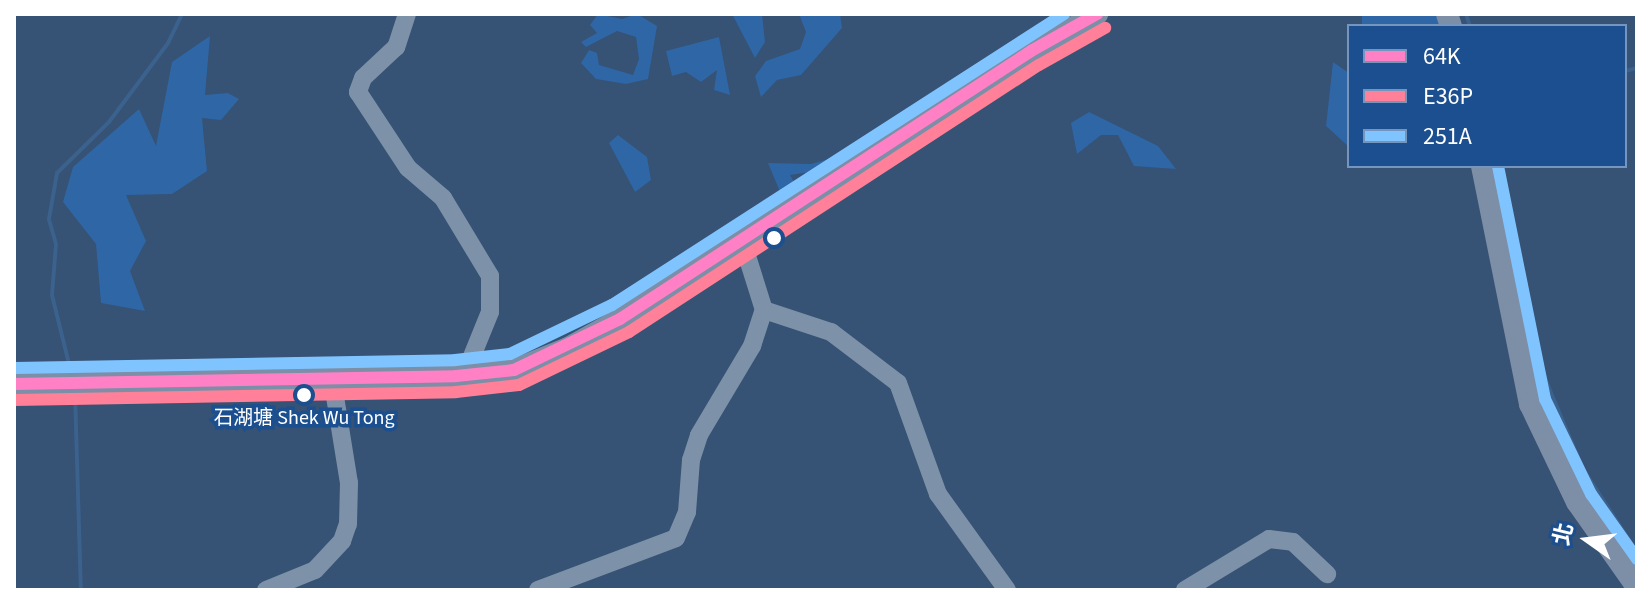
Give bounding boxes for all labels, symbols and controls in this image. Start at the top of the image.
legend [1347,24,1627,168]
text: 64K [1423,39,1461,74]
text: E36P [1423,79,1473,114]
text: 251A [1423,119,1472,154]
unlabelled marker [766,230,782,246]
marker: 石湖塘 Shek Wu Tong [296,387,312,403]
place label: 石湖塘 Shek Wu Tong [213,406,395,430]
north arrow [1547,500,1627,580]
text: 北 [1546,520,1582,549]

